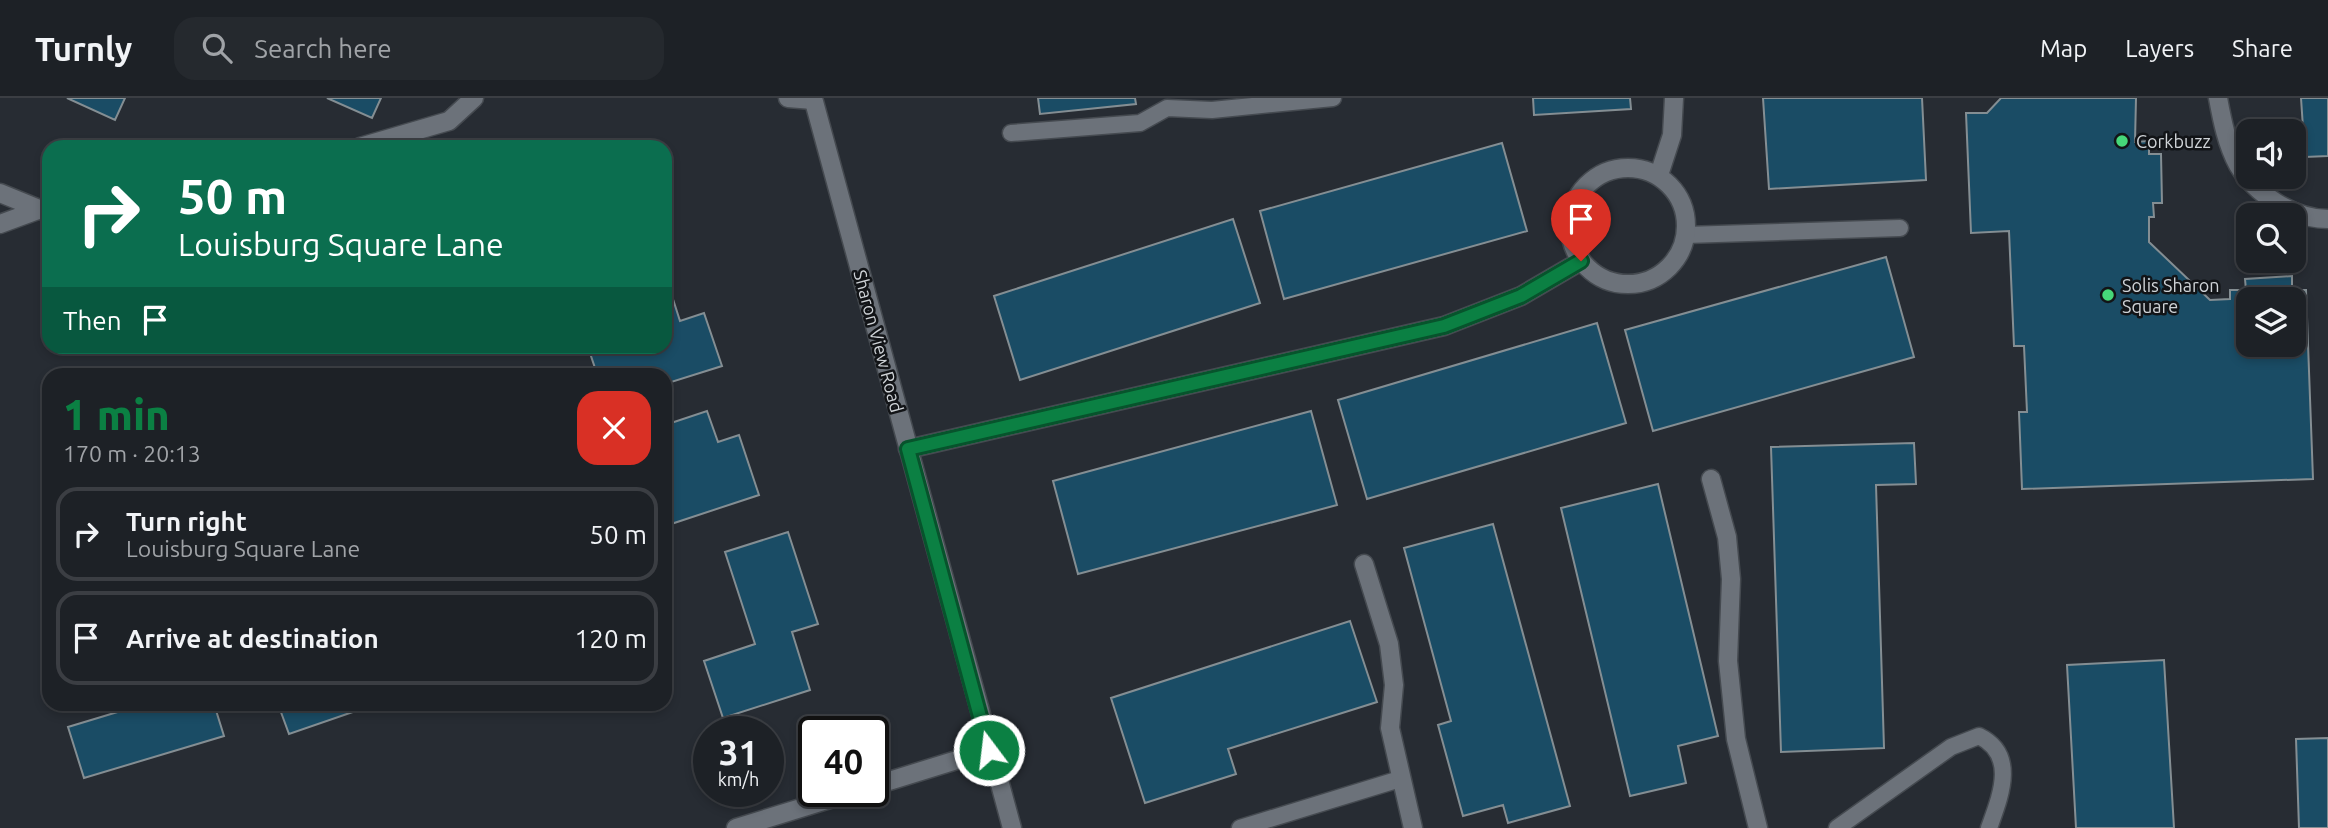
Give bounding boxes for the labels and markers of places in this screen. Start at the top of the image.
place label: Corkbuzz [2136,131,2211,151]
marker: Corkbuzz [2114,133,2130,149]
pin [1551,189,1611,261]
place label: Solis Sharon Square [2122,275,2220,316]
marker: Solis Sharon Square [2100,287,2116,303]

